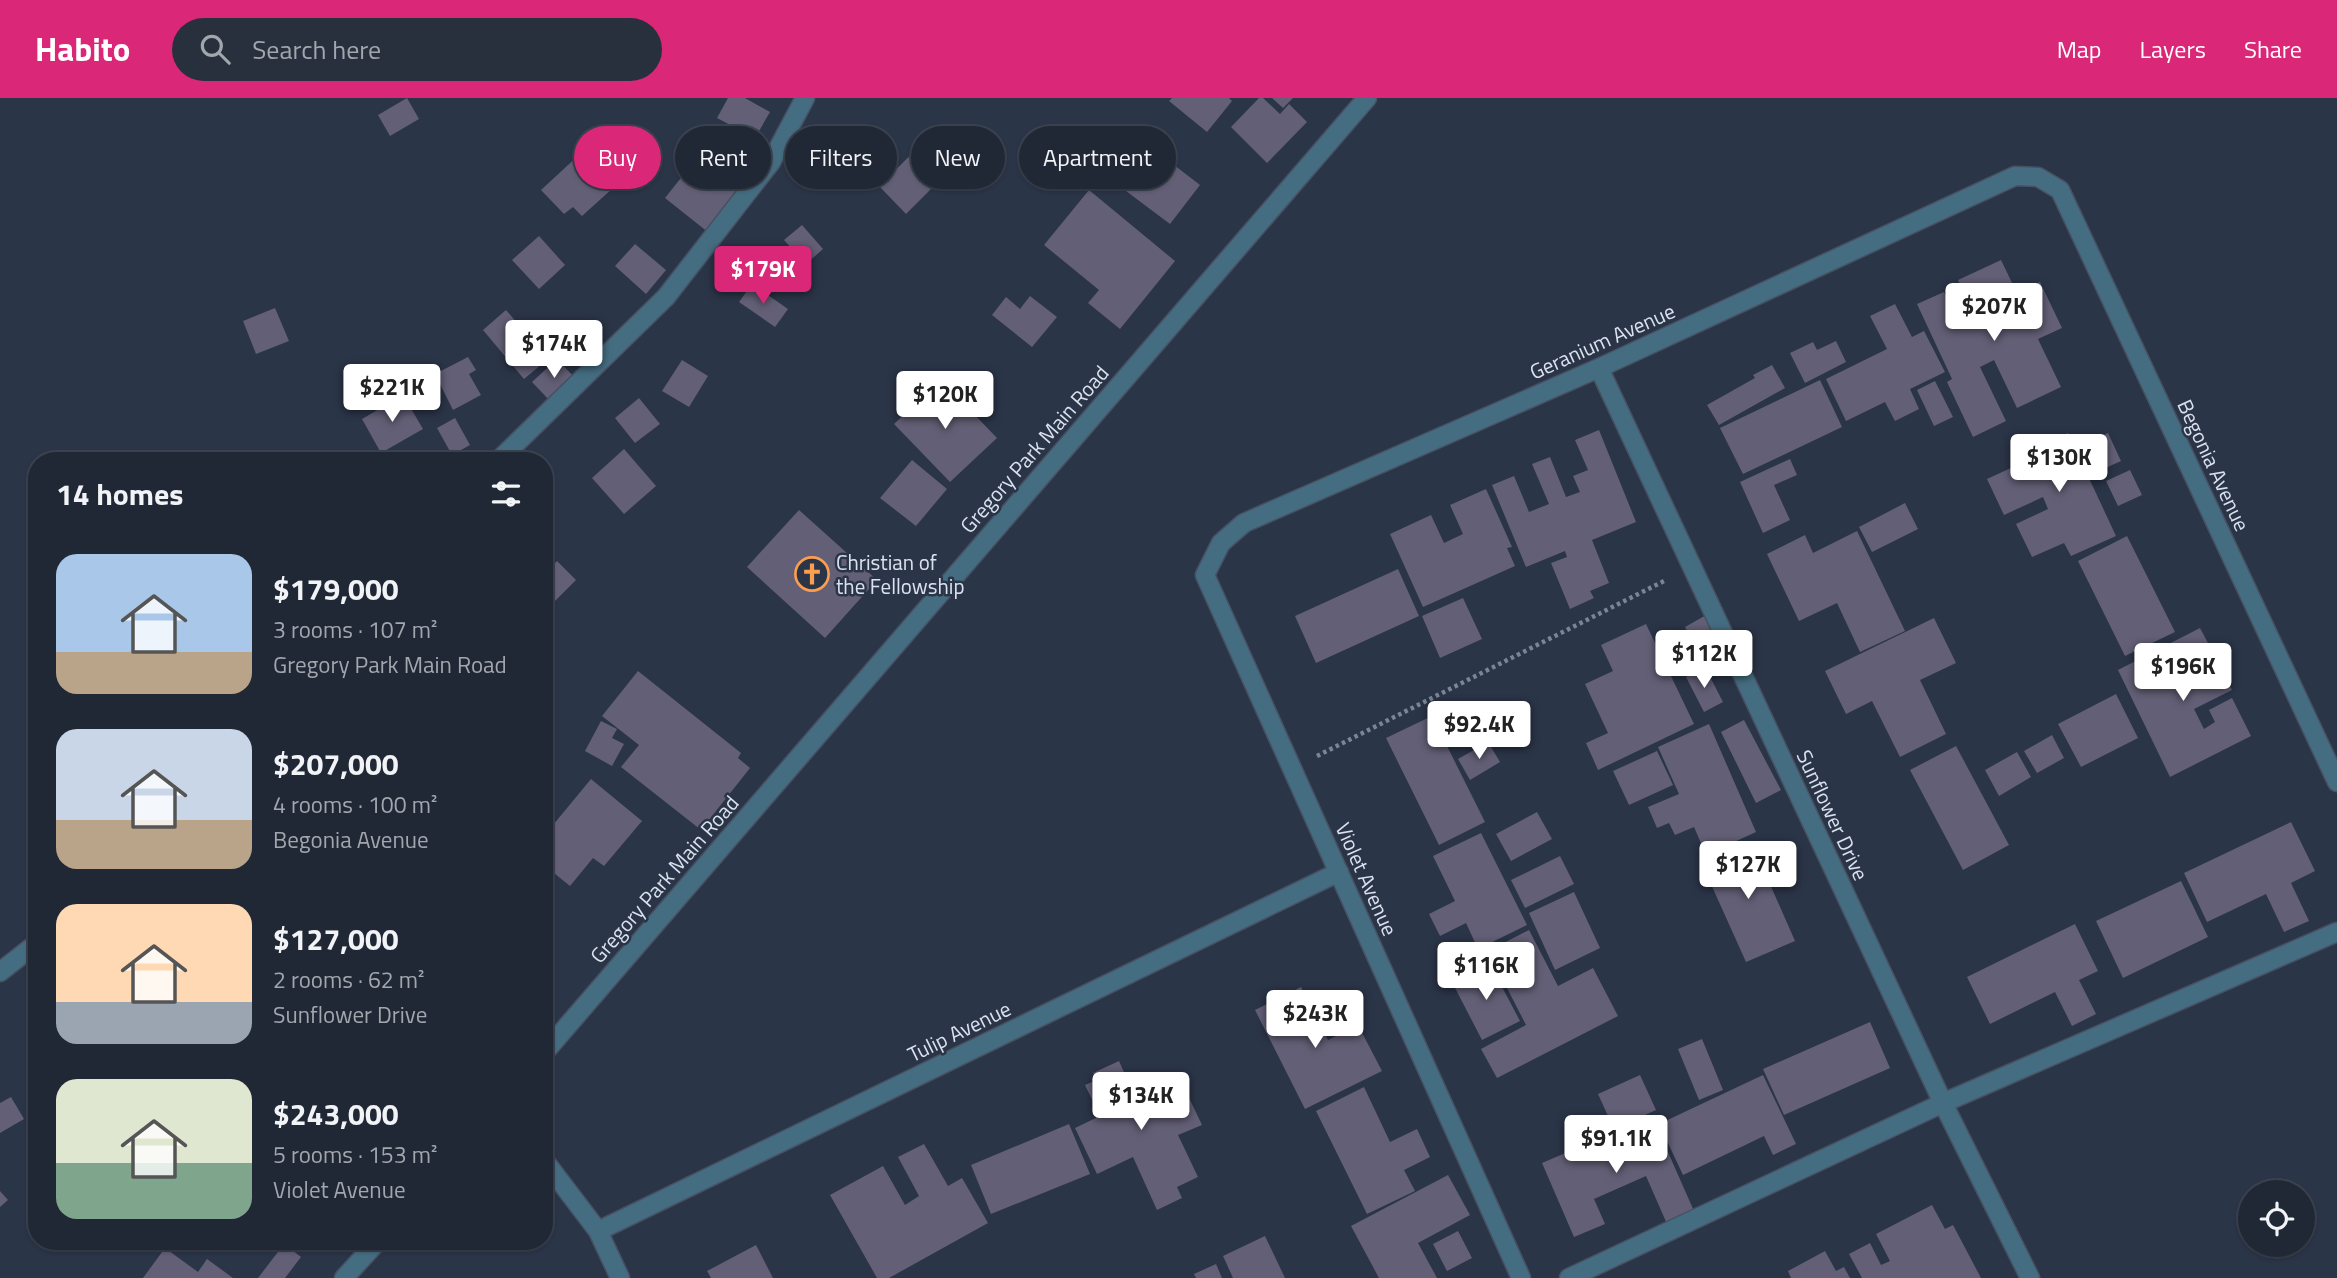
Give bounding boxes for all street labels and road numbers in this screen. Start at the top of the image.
street label: Geranium Avenue [1524,295,1680,387]
street label: Gregory Park Main Road [952,358,1116,540]
street label: Begonia Avenue [2169,394,2259,536]
street label: Sunflower Drive [1789,744,1877,886]
street label: Gregory Park Main Road [582,788,746,970]
street label: Violet Avenue [1328,817,1406,941]
street label: Tulip Avenue [902,992,1016,1070]

